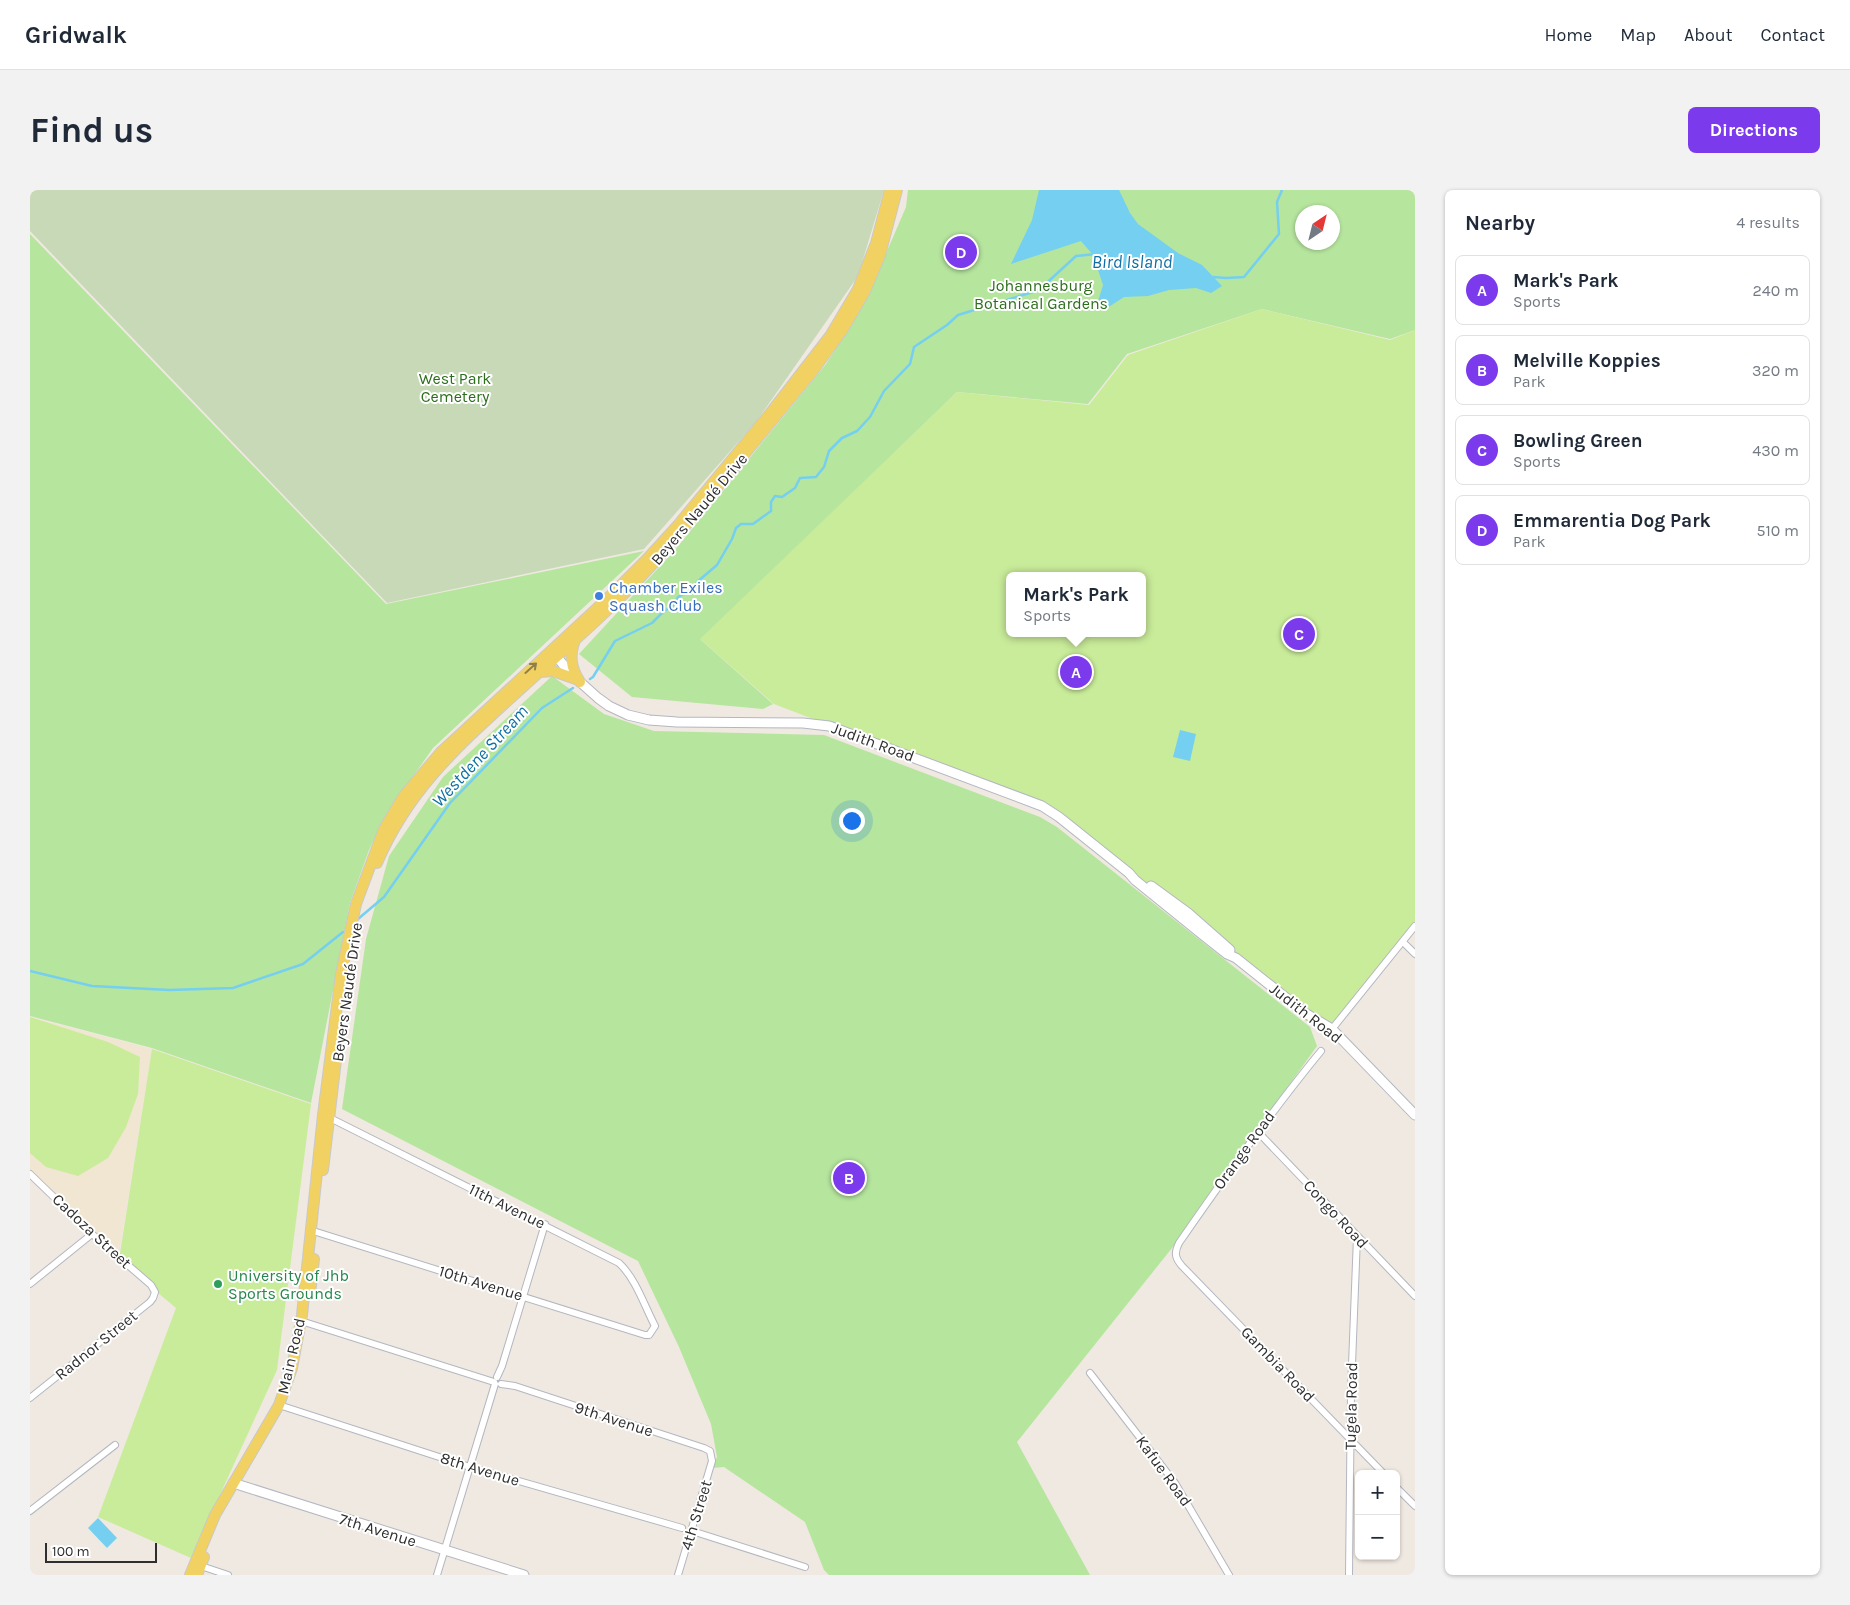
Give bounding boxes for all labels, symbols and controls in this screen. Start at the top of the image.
text: Gridwalk [25,21,127,49]
text: Home [1544,24,1592,46]
text: Map [1620,24,1656,46]
text: About [1684,24,1733,46]
text: Contact [1761,24,1825,46]
button: Directions [1688,107,1820,153]
text: Find us [30,110,153,151]
north arrow [1295,205,1340,250]
text: Nearby [1465,211,1535,235]
text: 4 results [1736,213,1800,232]
pin: D [945,233,977,271]
water label: Bird Island [1092,251,1173,273]
text: Mark's Park [1513,270,1619,292]
park label: Johannesburg Botanical Gardens [974,276,1108,313]
text: A [1477,281,1487,300]
text: 240 m [1753,281,1799,300]
text: Sports [1513,292,1561,311]
text: Melville Koppies [1513,350,1661,372]
text: B [1477,361,1487,380]
text: 320 m [1752,361,1799,380]
park label: West Park Cemetery [419,369,491,406]
text: Park [1513,372,1545,391]
text: Bowling Green [1513,430,1643,452]
text: C [1477,441,1487,460]
text: 430 m [1752,441,1799,460]
street label: Beyers Naudé Drive [647,449,751,569]
text: Sports [1513,452,1561,471]
text: Emmarentia Dog Park [1513,510,1711,532]
text: D [1477,521,1487,540]
text: 510 m [1756,521,1799,540]
text: Park [1513,532,1545,551]
popup [1006,572,1146,637]
place label: Chamber Exiles Squash Club [609,578,723,615]
text: Mark's Park [1023,584,1129,606]
marker: Chamber Exiles Squash Club [593,590,605,602]
text: Sports [1023,606,1071,625]
pin: C [1283,615,1315,653]
pin: A [1060,653,1092,691]
one-way arrow [524,662,537,674]
water label: Westdene Stream [427,700,533,812]
street label: Judith Road [829,718,917,766]
your location [839,808,865,834]
street label: Beyers Naudé Drive [328,921,366,1063]
street label: Judith Road [1266,979,1346,1047]
street label: Orange Road [1209,1107,1279,1193]
pin: B [833,1159,865,1197]
street label: Congo Road [1300,1176,1372,1252]
street label: 11th Avenue [466,1179,548,1233]
street label: Cadoza Street [49,1190,135,1272]
street label: 10th Avenue [437,1261,525,1305]
place label: University of Jhb Sports Grounds [228,1266,349,1303]
marker: University of Jhb Sports Grounds [212,1278,224,1290]
street label: Radnor Street [51,1306,141,1384]
street label: Main Road [273,1316,309,1396]
street label: Gambia Road [1237,1322,1319,1406]
street label: Tugela Road [1341,1362,1361,1450]
street label: 9th Avenue [572,1397,656,1441]
street label: Kafue Road [1132,1432,1196,1510]
street label: 8th Avenue [438,1448,522,1490]
map controls [1355,1470,1400,1560]
button: + [1355,1470,1400,1515]
street label: 4th Street [676,1478,716,1552]
street label: 7th Avenue [337,1509,419,1551]
button: − [1355,1515,1400,1560]
scale bar [45,1540,158,1563]
text: 100 m [52,1543,90,1560]

